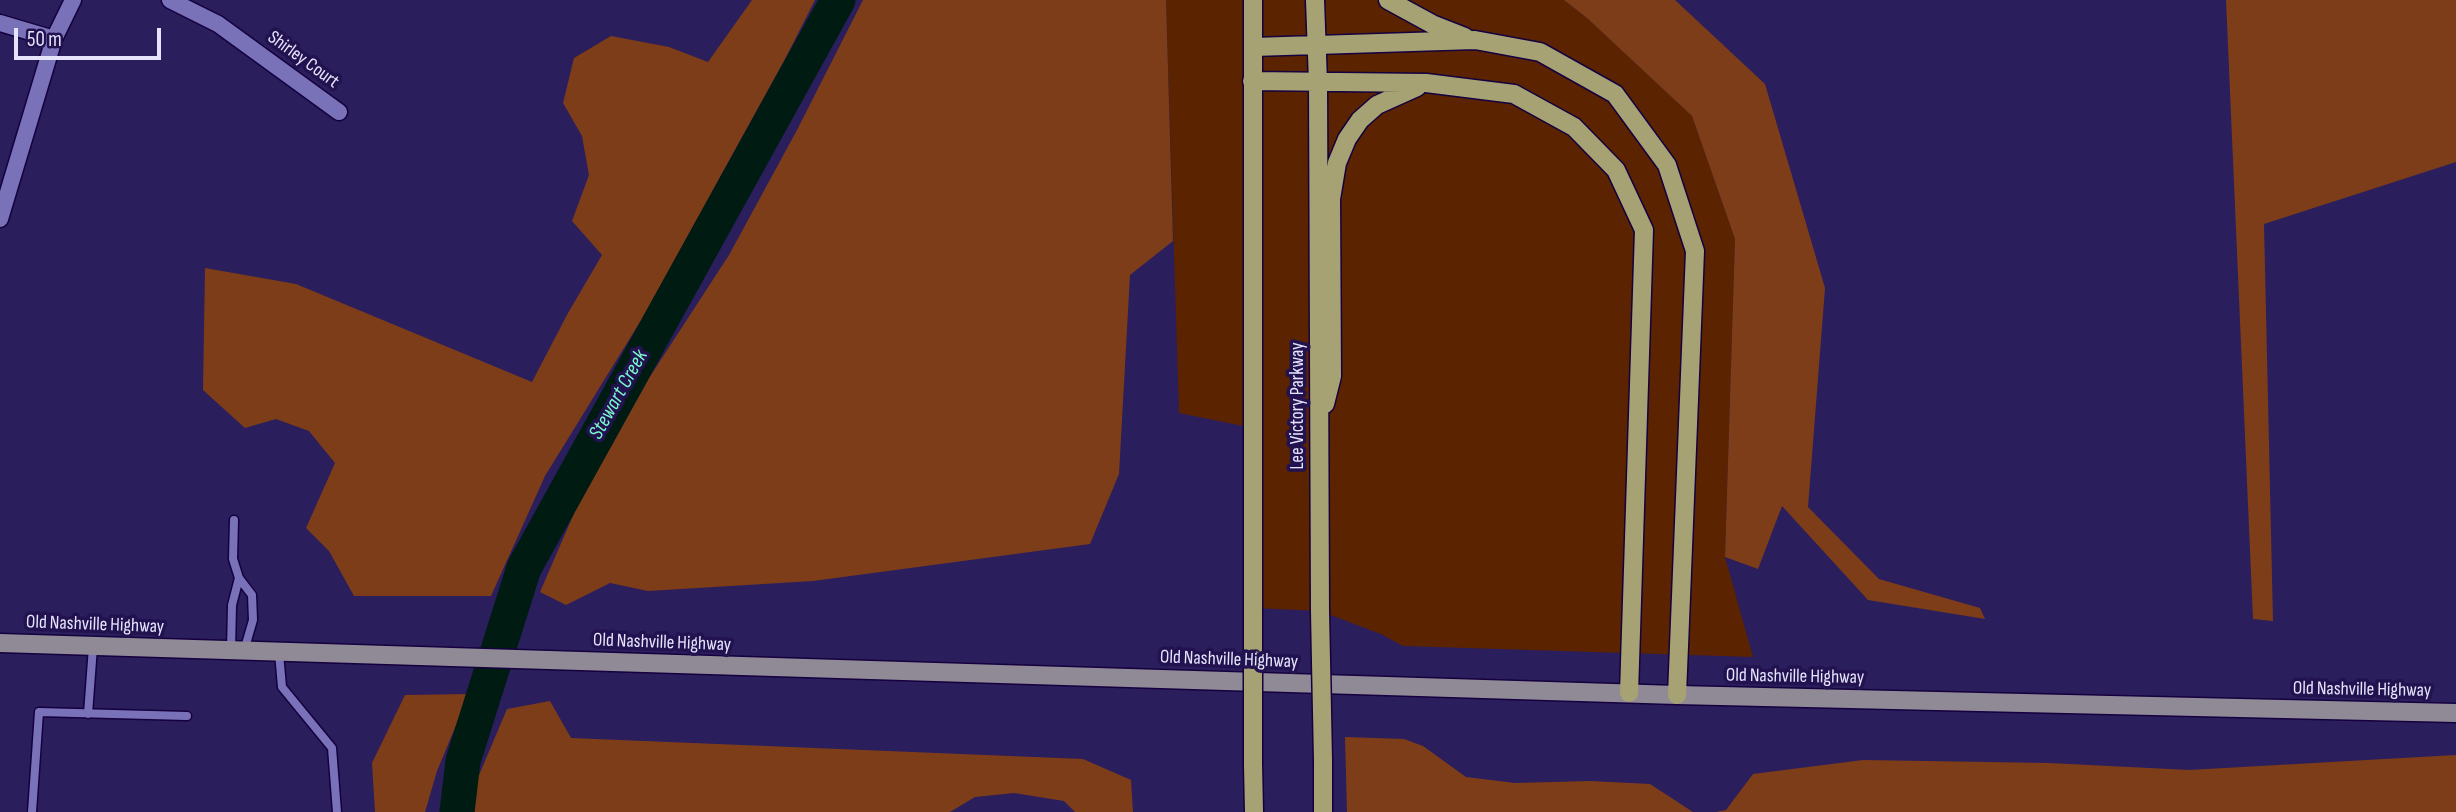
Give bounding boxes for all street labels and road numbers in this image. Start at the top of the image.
street label: Shirley Court [263,26,343,94]
street label: Lee Victory Parkway [1287,343,1309,469]
street label: Old Nashville Highway [26,611,164,639]
street label: Old Nashville Highway [593,629,731,657]
street label: Old Nashville Highway [1160,646,1298,674]
street label: Old Nashville Highway [1726,664,1864,690]
street label: Old Nashville Highway [2293,677,2431,703]

